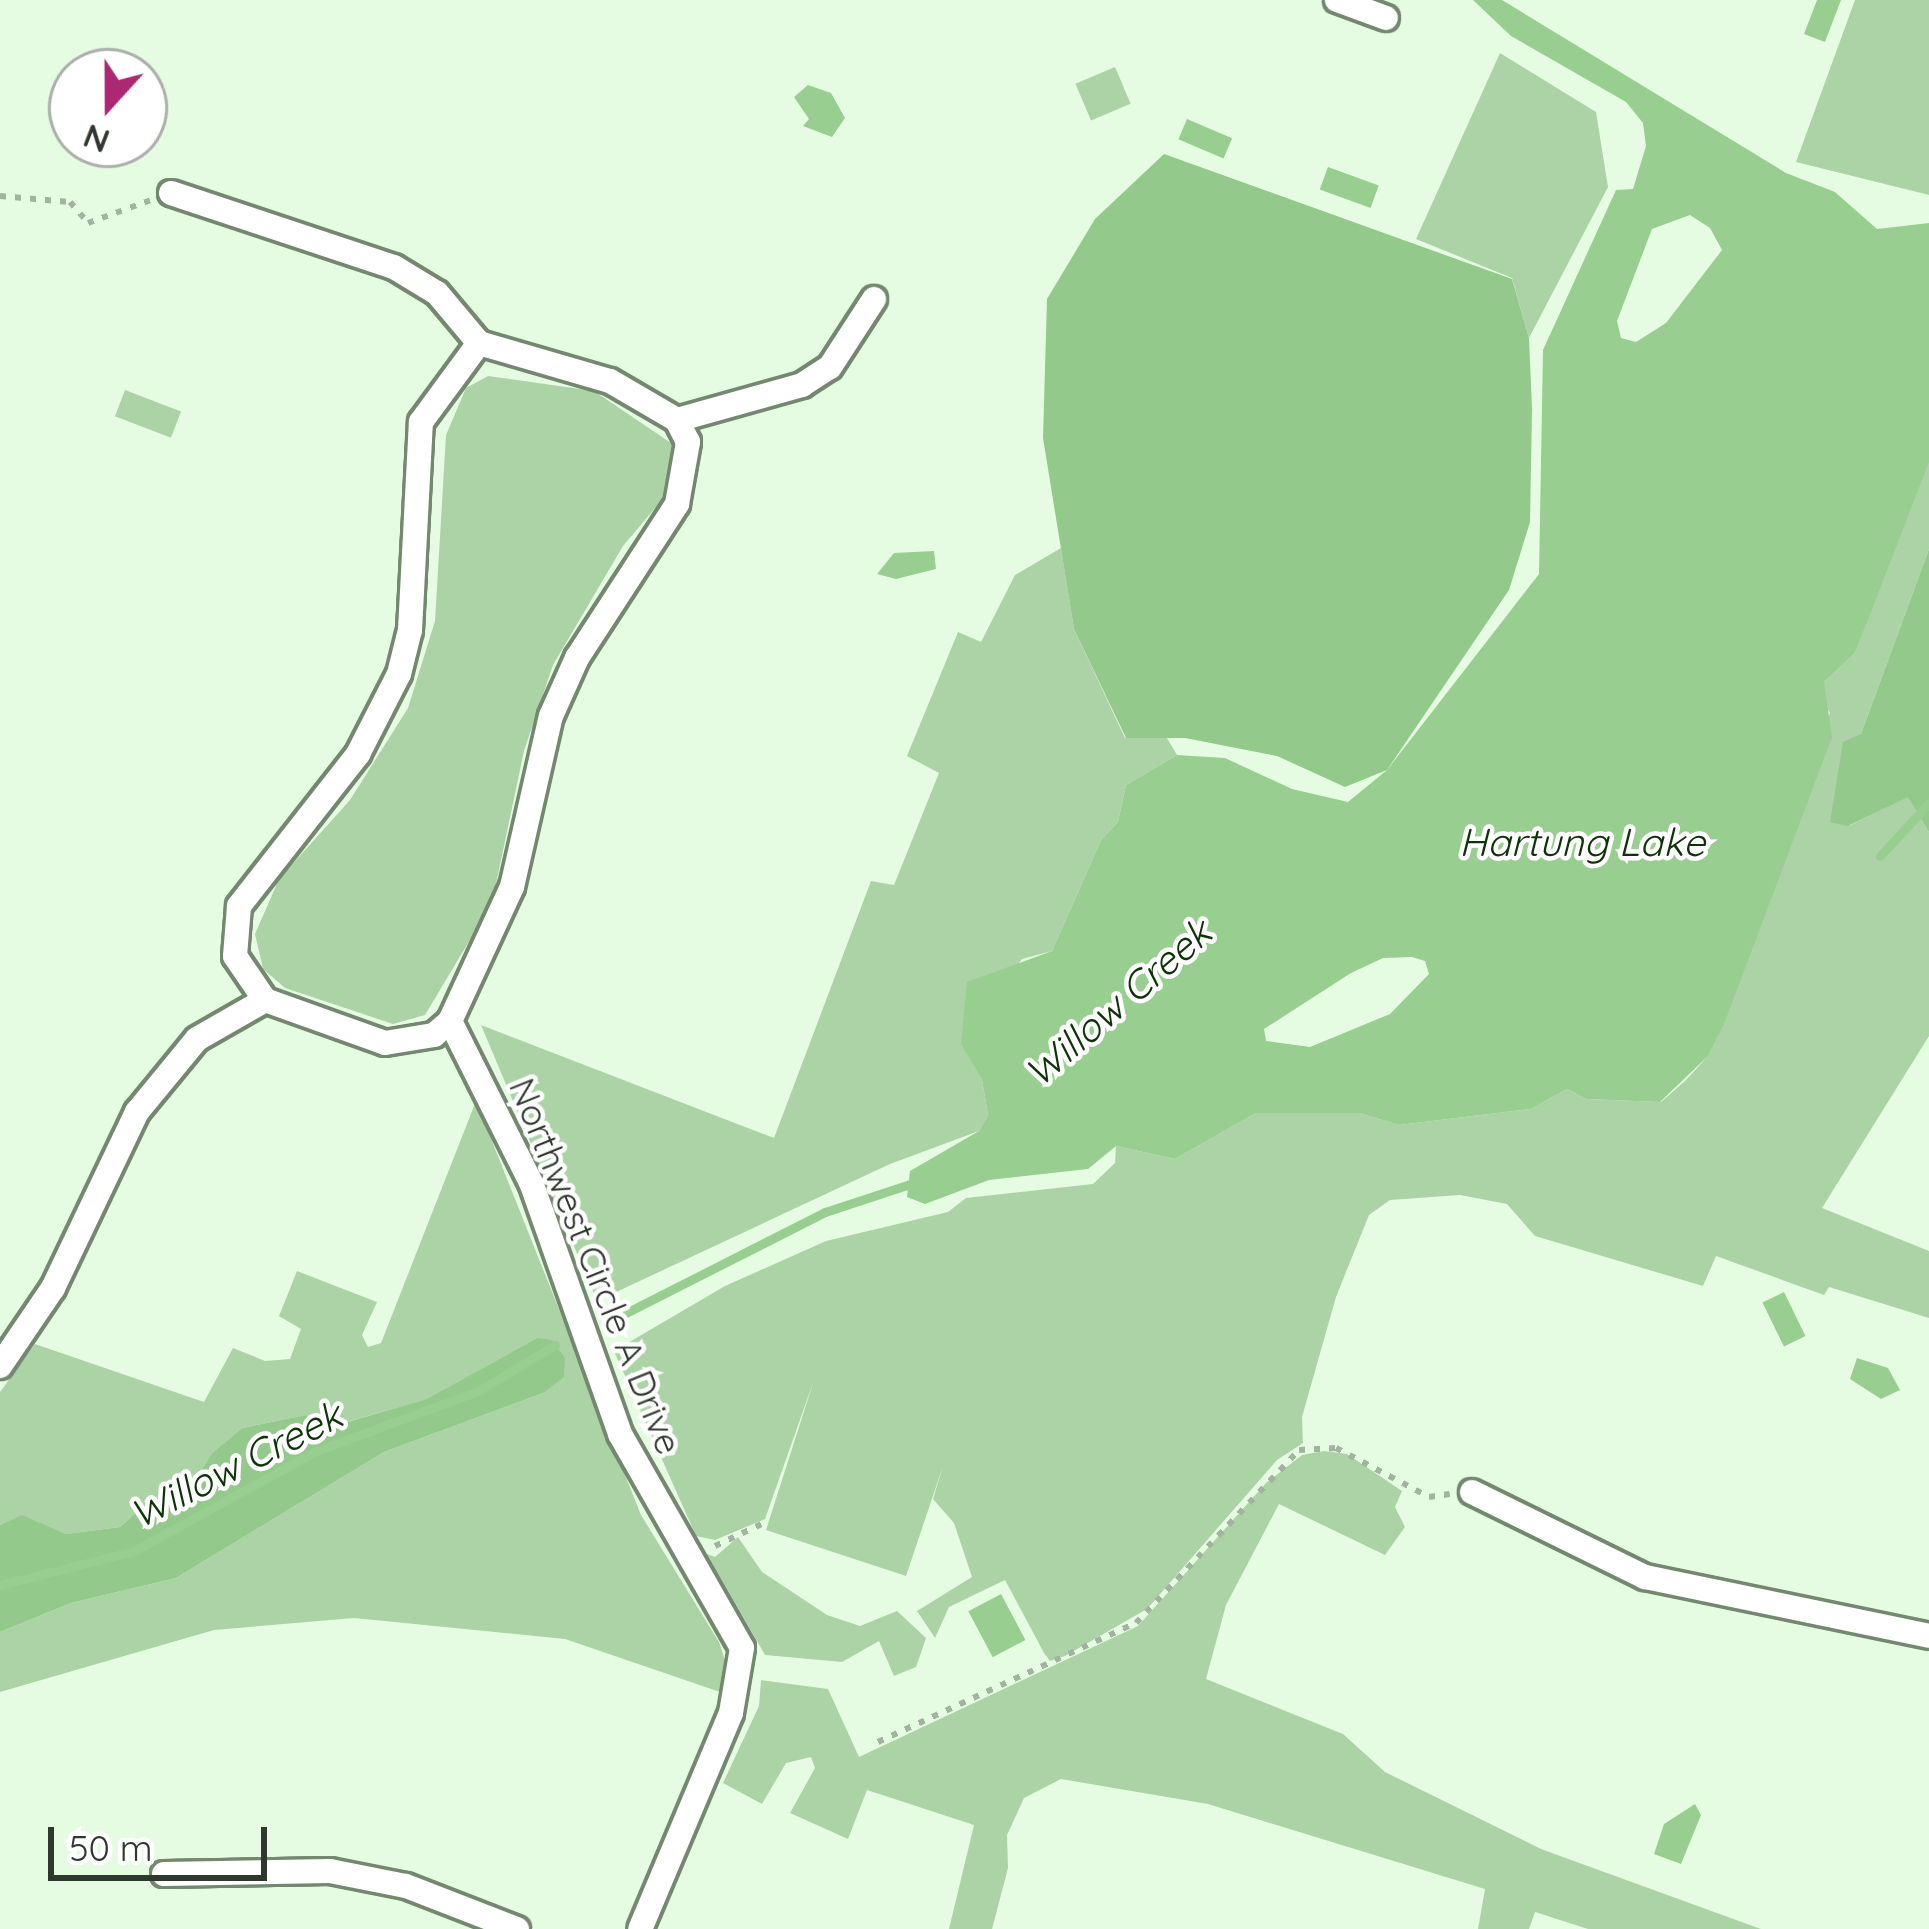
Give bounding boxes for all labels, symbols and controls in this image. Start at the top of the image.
north arrow [48,48,168,168]
text: N [77,116,115,163]
water label: Hartung Lake [1459,819,1705,865]
water label: Willow Creek [1015,909,1221,1097]
street label: Northwest Circle A Drive [501,1072,691,1460]
water label: Willow Creek [122,1392,350,1538]
scale bar [54,1803,273,1877]
text: 50 m [69,1825,153,1870]

